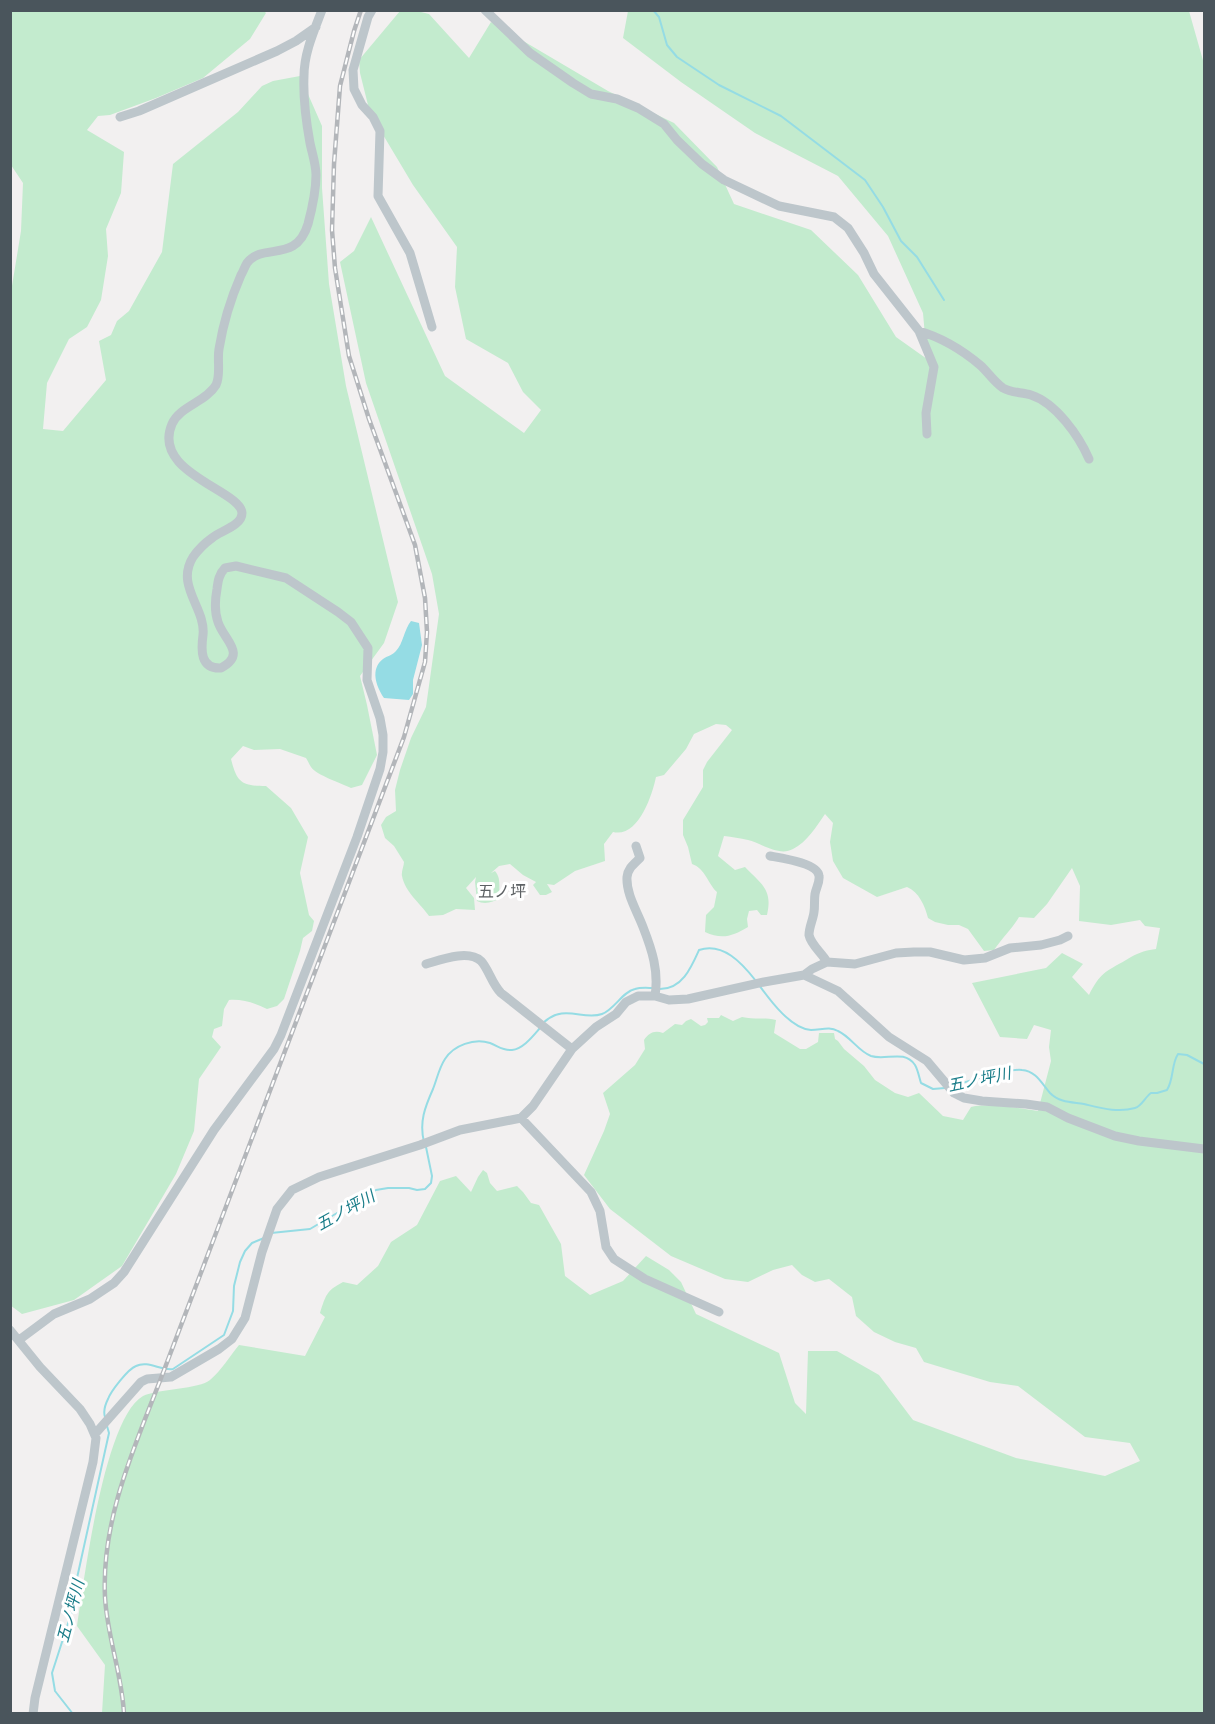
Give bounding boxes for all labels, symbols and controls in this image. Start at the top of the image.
district label: 五ノ坪 [478,881,526,900]
water label: 五ノ坪川 [946,1062,1014,1094]
water label: 五ノ坪川 [312,1185,379,1233]
water label: 五ノ坪川 [52,1576,87,1644]

